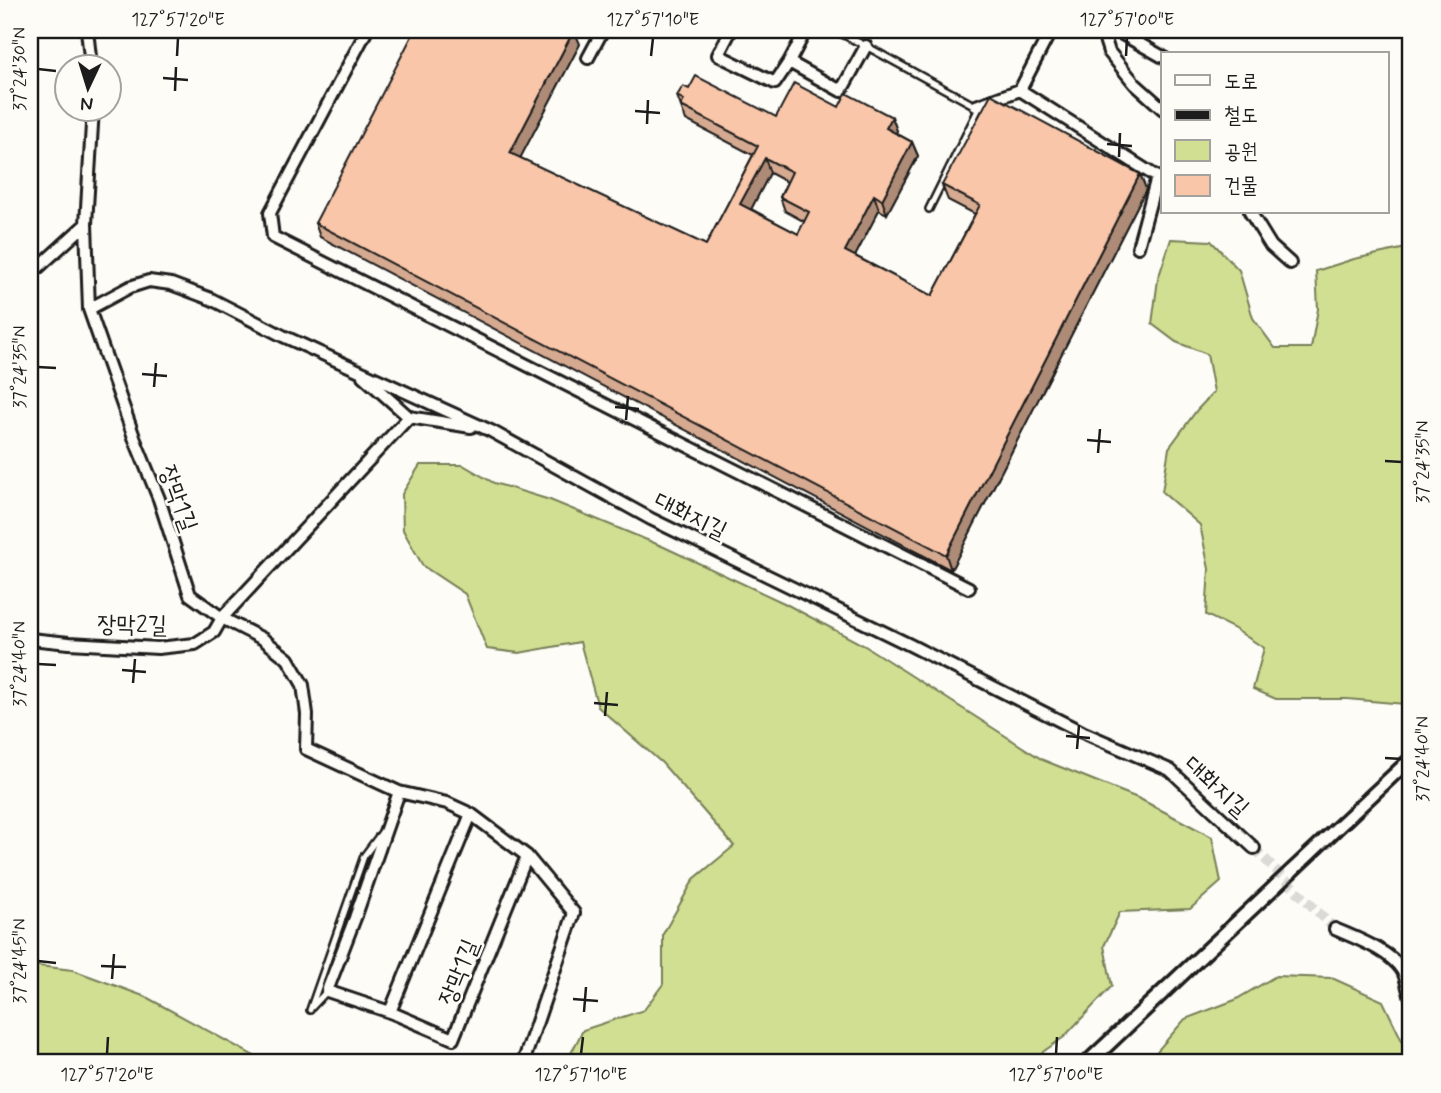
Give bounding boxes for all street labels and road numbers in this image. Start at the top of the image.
street label: 장막1길 [151,461,204,536]
street label: 대화지길 [649,485,732,547]
street label: 장막2길 [97,609,167,642]
street label: 대화지길 [1177,750,1255,824]
street label: 장막1길 [432,935,487,1010]

